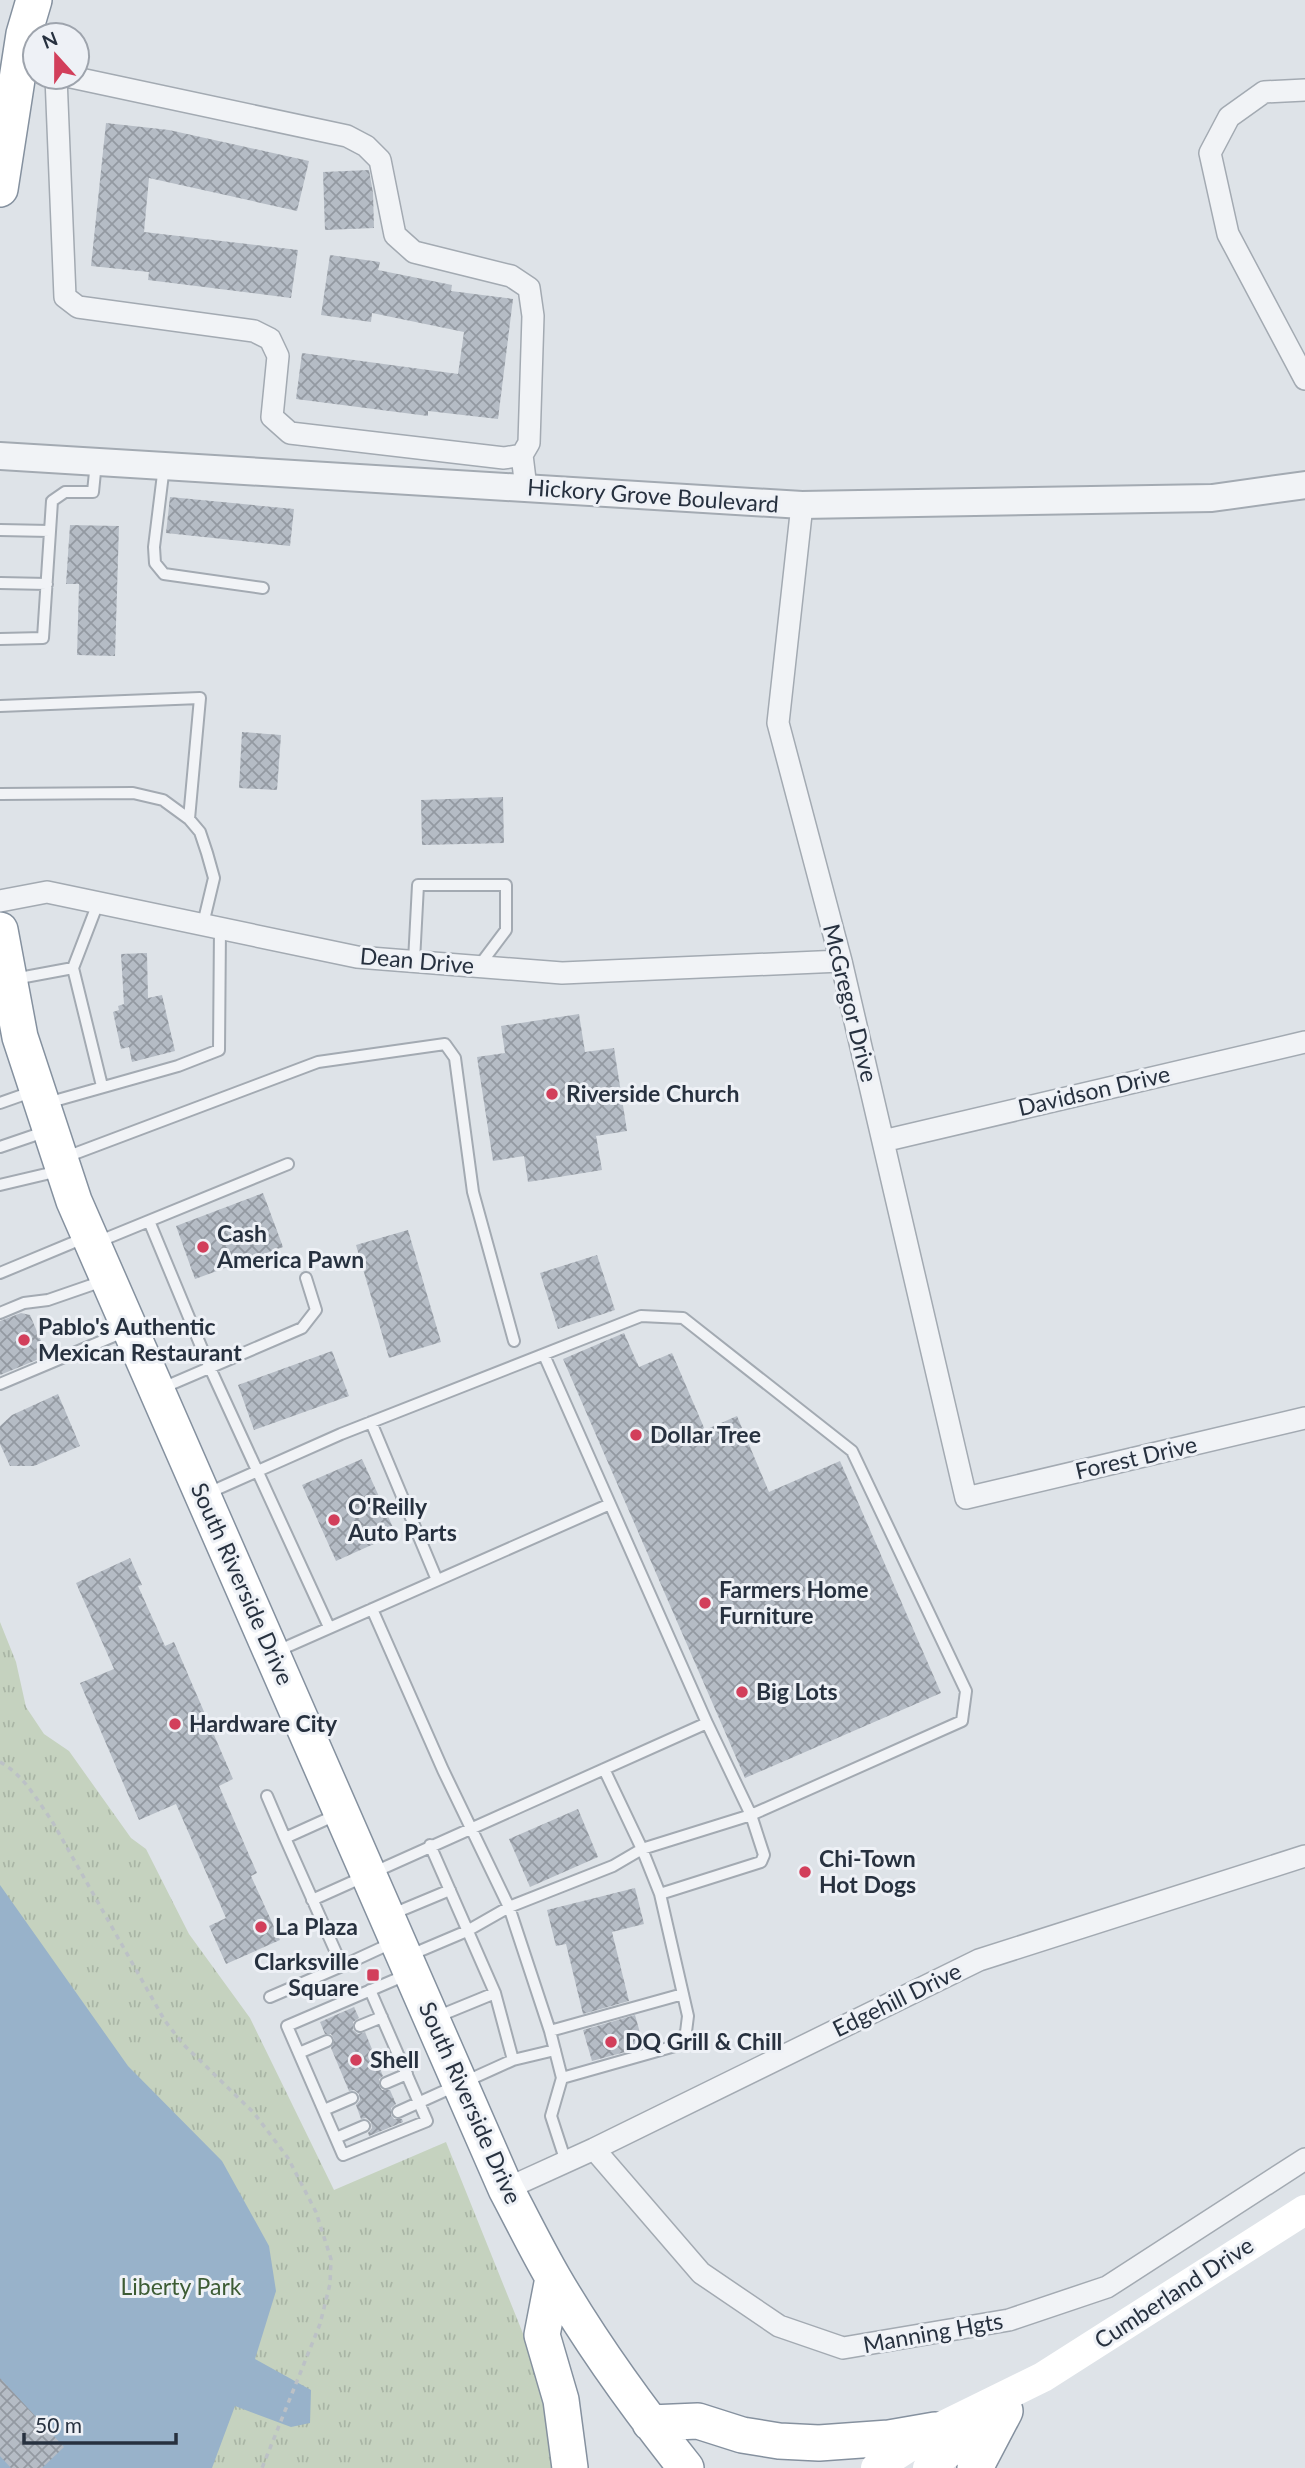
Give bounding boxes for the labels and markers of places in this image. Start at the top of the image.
place label: Riverside Church [566,1079,739,1107]
marker: Riverside Church [544,1086,560,1102]
place label: Cash America Pawn [216,1219,364,1273]
marker: Cash America Pawn [195,1239,211,1255]
place label: Pablo's Authentic Mexican Restaurant [38,1312,242,1366]
marker: Pablo's Authentic Mexican Restaurant [16,1332,32,1348]
place label: Dollar Tree [650,1420,761,1448]
marker: Dollar Tree [628,1427,644,1443]
place label: O'Reilly Auto Parts [347,1492,457,1546]
marker: O'Reilly Auto Parts [326,1512,342,1528]
place label: Farmers Home Furniture [719,1575,869,1629]
marker: Farmers Home Furniture [697,1595,713,1611]
place label: Big Lots [756,1677,838,1705]
marker: Big Lots [734,1684,750,1700]
place label: Hardware City [189,1709,338,1737]
marker: Hardware City [167,1716,183,1732]
place label: Chi-Town Hot Dogs [819,1844,916,1898]
marker: Chi-Town Hot Dogs [797,1864,813,1880]
place label: La Plaza [275,1912,358,1940]
marker: La Plaza [253,1919,269,1935]
place label: Clarksville Square [254,1947,359,2001]
marker: Clarksville Square [365,1967,381,1983]
place label: DQ Grill & Chill [625,2027,782,2055]
marker: DQ Grill & Chill [603,2034,619,2050]
place label: Shell [370,2045,419,2073]
marker: Shell [348,2052,364,2068]

